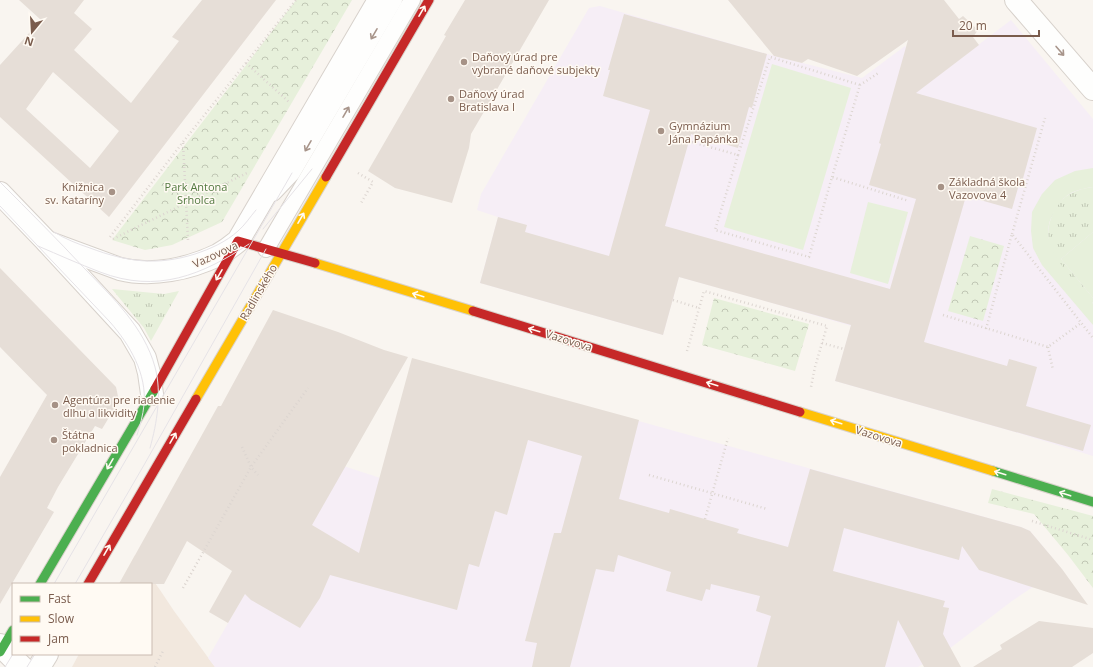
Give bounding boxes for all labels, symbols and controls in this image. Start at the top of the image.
one-way arrow [419,5,427,17]
north arrow [12,12,52,52]
scale bar [953,12,1039,38]
text: 20 m [959,17,987,34]
one-way arrow [369,28,377,40]
text: N [22,33,35,51]
one-way arrow [1055,45,1064,56]
place label: Daňový úrad pre vybrané daňové subjekty [472,49,600,77]
marker: Daňový úrad pre vybrané daňové subjekty [459,57,469,67]
place label: Daňový úrad Bratislava I [459,86,524,114]
marker: Daňový úrad Bratislava I [446,94,456,104]
one-way arrow [343,106,351,118]
place label: Gymnázium Jána Papánka [668,118,738,146]
marker: Gymnázium Jána Papánka [656,126,666,136]
one-way arrow [303,140,311,152]
place label: Základná škola Vazovova 4 [949,174,1025,202]
place label: Knižnica sv. Kataríny [45,179,104,207]
park label: Park Antona Srholca [165,179,227,207]
marker: Základná škola Vazovova 4 [936,182,946,192]
marker: Knižnica sv. Kataríny [107,187,117,197]
one-way arrow [297,212,305,224]
street label: Vazovova [190,237,240,271]
street label: Radlinského [236,261,280,323]
one-way arrow [215,269,223,281]
one-way arrow [411,291,424,298]
one-way arrow [527,326,540,333]
street label: Vazovova [544,326,594,354]
one-way arrow [705,380,718,387]
place label: Agentúra pre riadenie dlhu a likvidity [63,392,175,420]
marker: Agentúra pre riadenie dlhu a likvidity [50,400,60,410]
one-way arrow [830,418,843,425]
street label: Vazovova [854,422,904,450]
place label: Štátna pokladnica [62,427,118,455]
one-way arrow [169,432,177,444]
marker: Štátna pokladnica [49,435,59,445]
one-way arrow [106,458,114,470]
one-way arrow [994,469,1007,476]
one-way arrow [1060,489,1072,497]
one-way arrow [104,544,112,556]
legend [12,583,152,655]
text: Fast [48,590,71,607]
text: Slow [48,610,75,627]
text: Jam [47,630,69,647]

